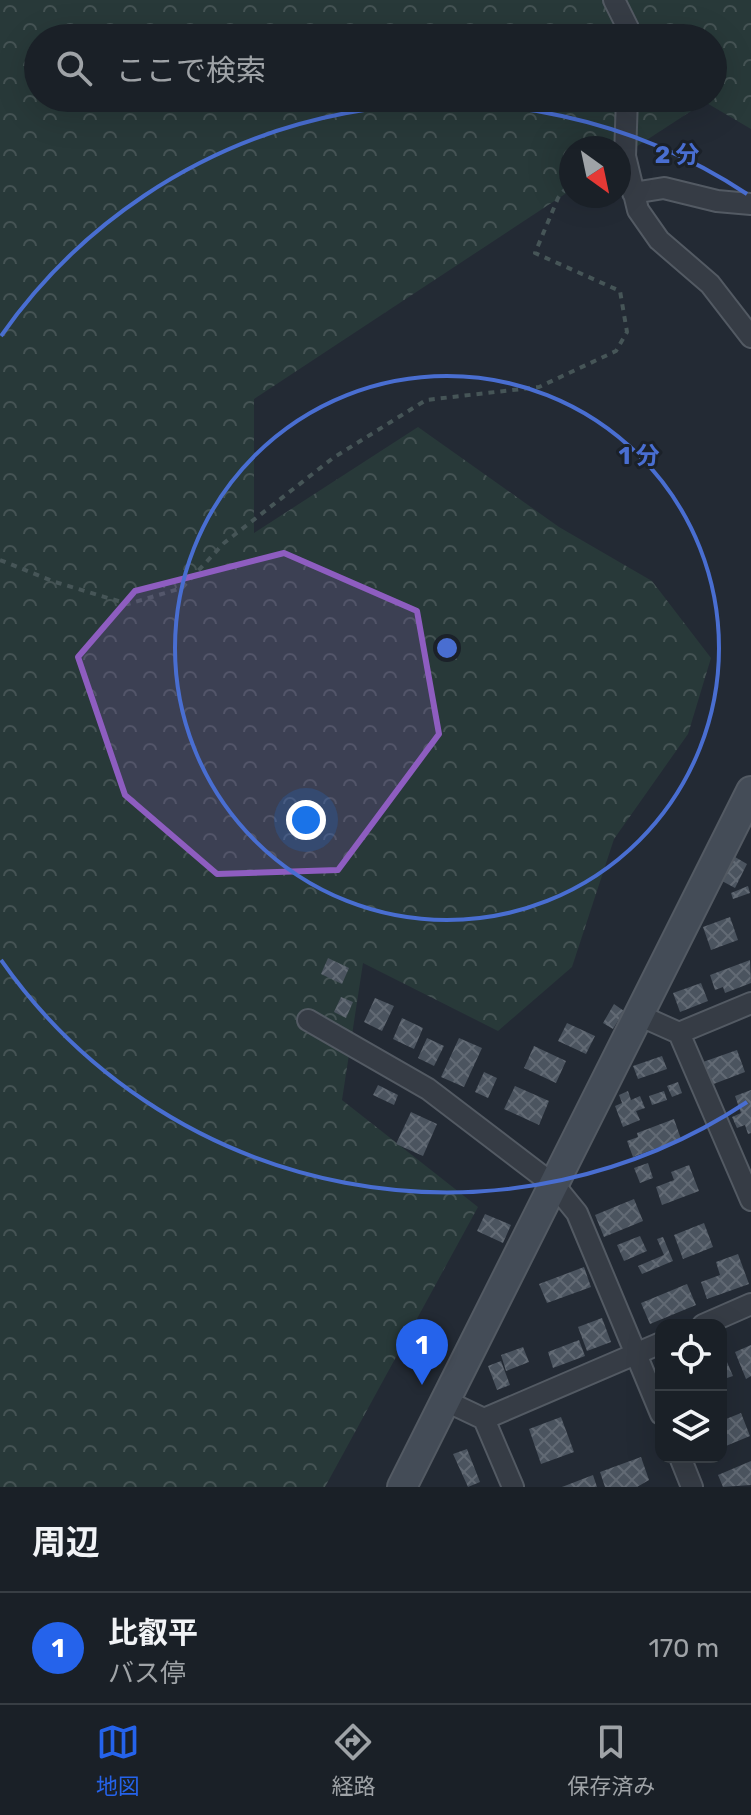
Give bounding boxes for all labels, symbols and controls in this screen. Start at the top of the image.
search box [24,24,727,112]
icon: search [52,46,96,90]
text: ここで検索 [116,53,266,89]
north arrow [559,136,631,208]
text: 2 分 [655,141,699,169]
text: 1 分 [618,442,660,470]
centre of rings [433,634,461,662]
your location [286,800,326,840]
pin: 1 [396,1319,448,1385]
map controls [655,1319,727,1463]
button: locate [655,1319,727,1391]
button: layers [655,1391,727,1463]
text: 周辺 [32,1522,100,1563]
text: 比叡平 [108,1615,198,1651]
text: 1 [52,1633,64,1664]
text: 170 m [649,1633,719,1664]
text: バス停 [108,1658,186,1689]
tab: 地図 [96,1720,140,1800]
tab: 経路 [331,1720,375,1800]
tab: 保存済み [567,1720,655,1800]

